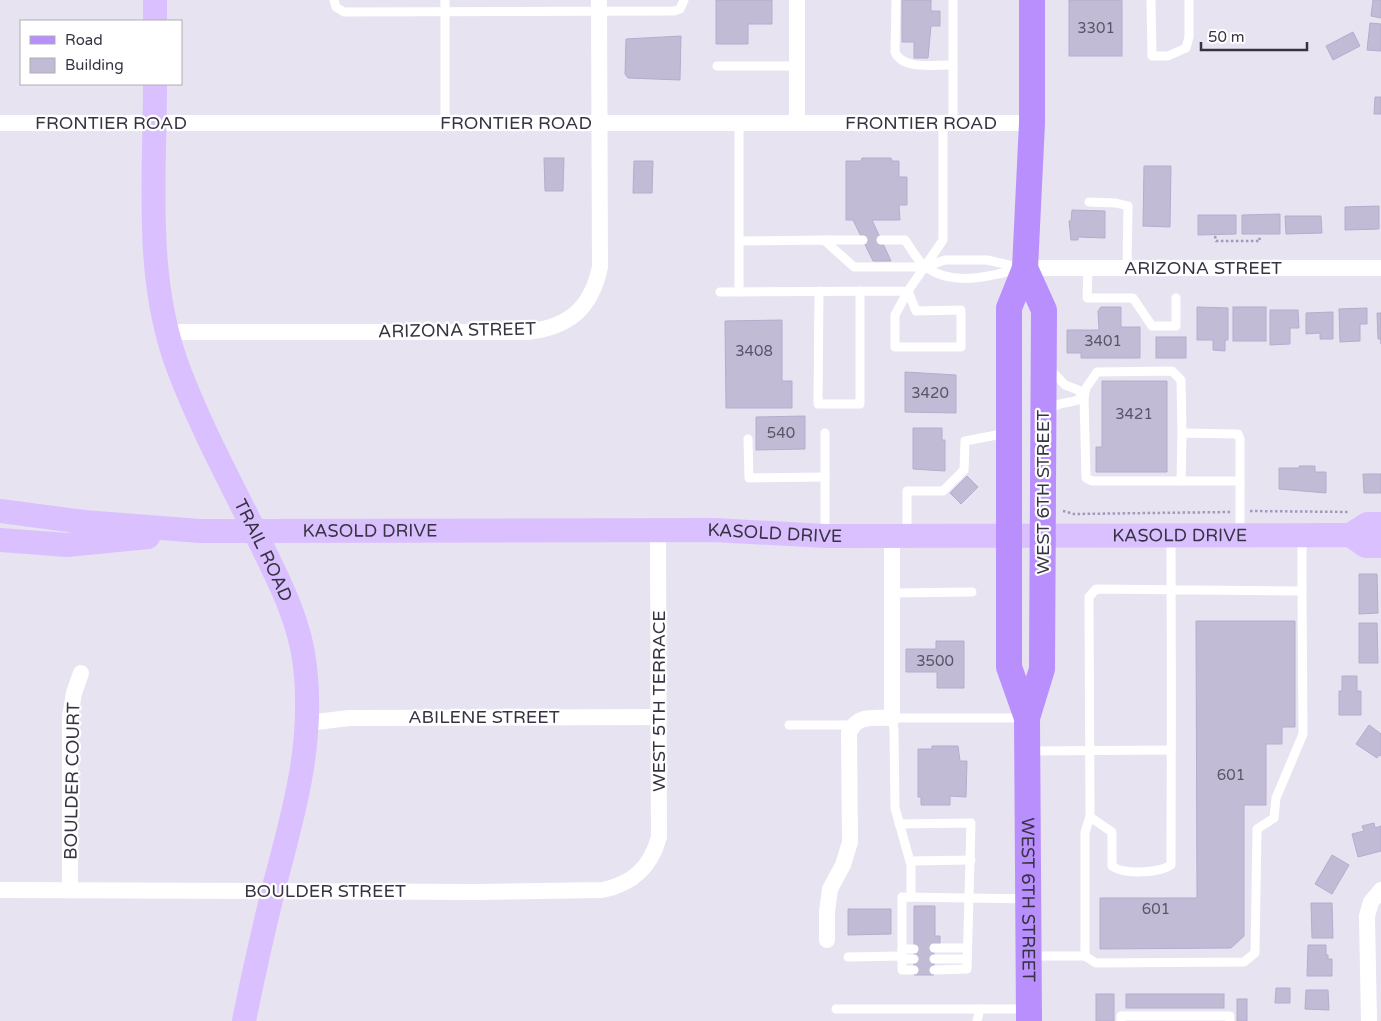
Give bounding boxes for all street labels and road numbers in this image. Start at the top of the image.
street label: FRONTIER ROAD [35,112,187,134]
street label: FRONTIER ROAD [440,112,592,134]
street label: FRONTIER ROAD [845,112,997,134]
street label: ARIZONA STREET [1124,257,1282,279]
street label: ARIZONA STREET [378,318,536,342]
street label: WEST 6TH STREET [1032,410,1054,574]
street label: TRAIL ROAD [229,495,298,605]
street label: KASOLD DRIVE [707,519,842,547]
street label: KASOLD DRIVE [302,520,437,542]
street label: KASOLD DRIVE [1112,524,1247,546]
street label: WEST 5TH TERRACE [648,610,670,792]
street label: BOULDER COURT [60,702,84,860]
street label: ABILENE STREET [408,706,560,728]
street label: WEST 6TH STREET [1017,817,1040,982]
street label: BOULDER STREET [244,880,406,902]

